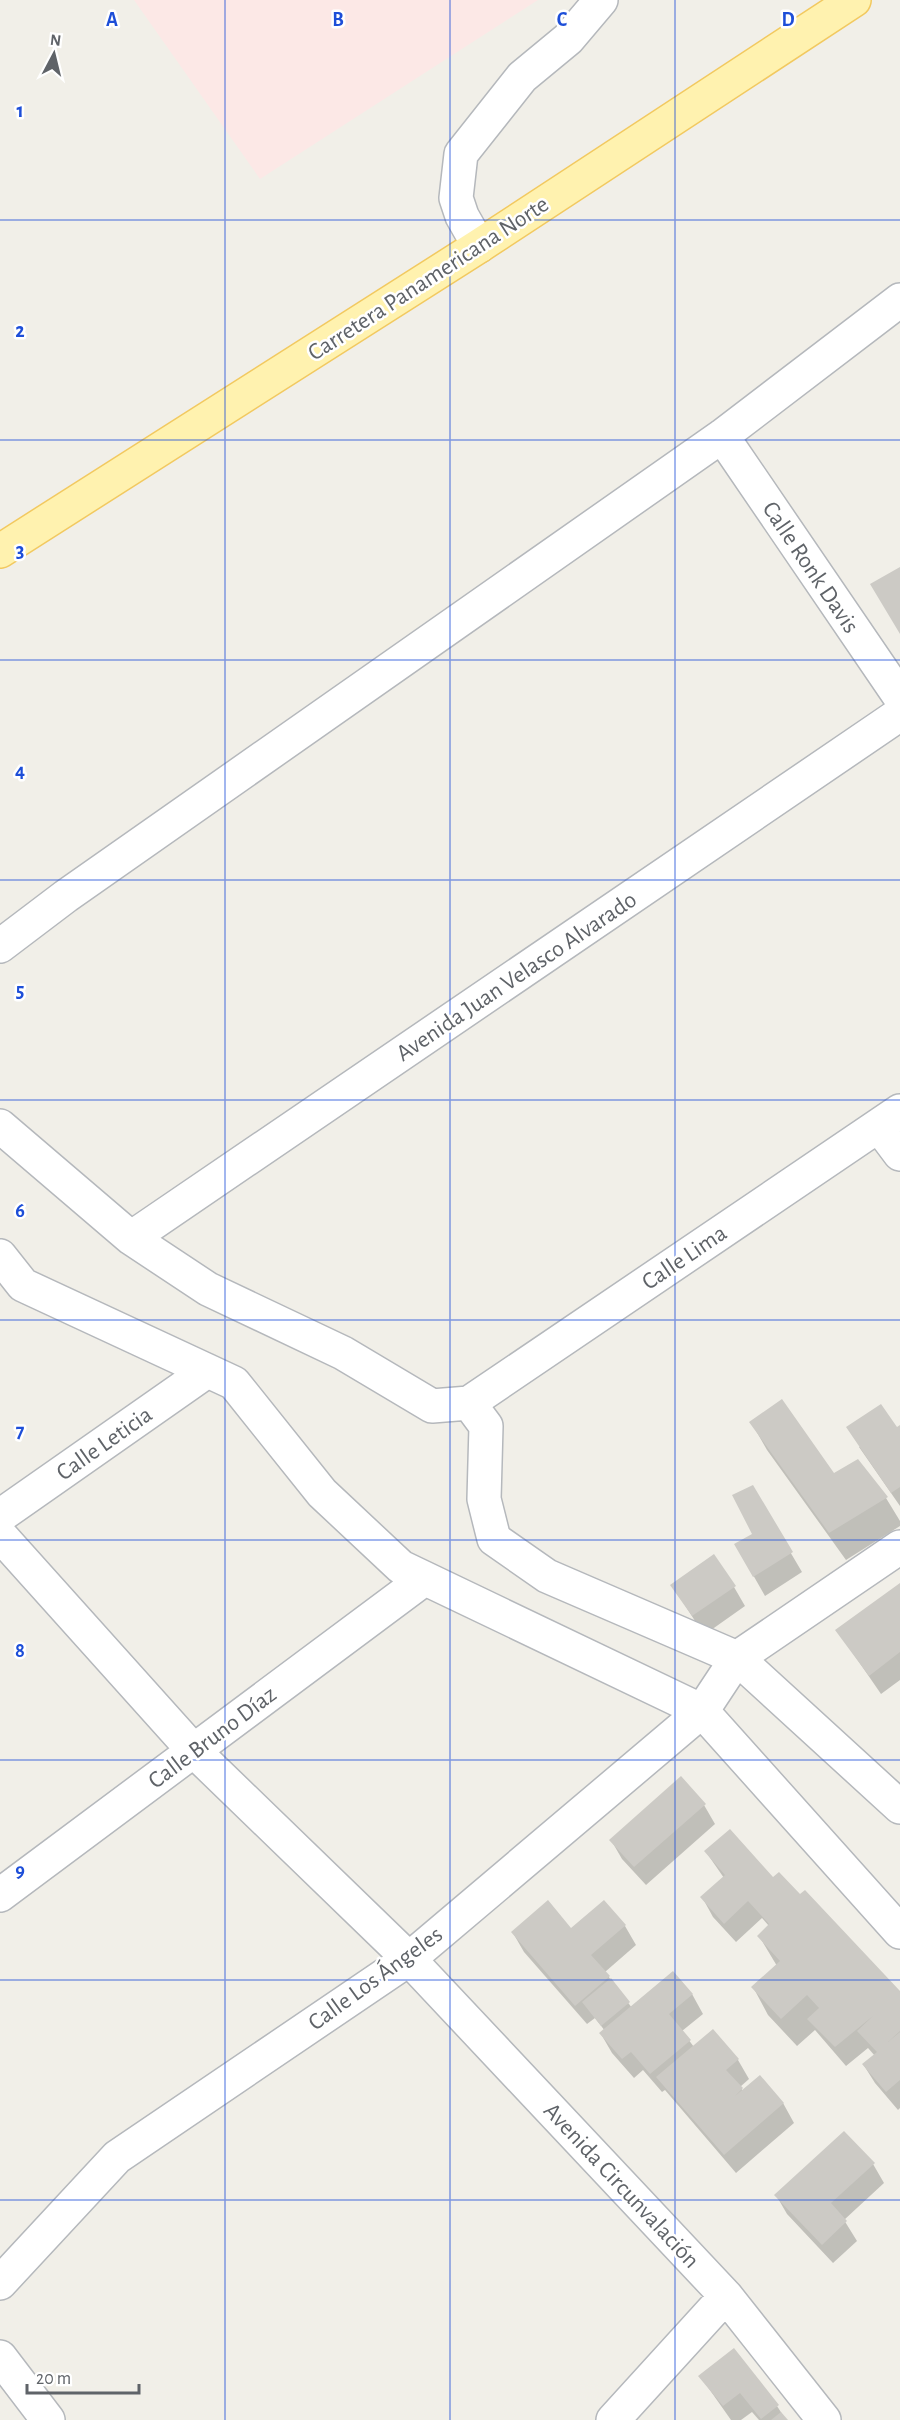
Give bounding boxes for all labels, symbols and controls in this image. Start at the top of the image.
text: A [106,10,118,30]
text: B [332,10,344,30]
text: C [557,10,568,30]
text: D [781,10,795,30]
north arrow [24,24,84,84]
text: N [49,31,62,49]
text: 1 [16,101,24,121]
street label: Carretera Panamericana Norte [304,192,553,366]
text: 2 [15,321,25,341]
street label: Calle Ronk Davis [757,497,863,638]
text: 3 [16,541,24,561]
text: 4 [15,761,25,781]
street label: Avenida Juan Velasco Alvarado [392,887,641,1066]
text: 5 [16,981,24,1001]
text: 6 [15,1201,25,1221]
street label: Calle Lima [638,1221,731,1295]
street label: Calle Leticia [52,1402,157,1485]
text: 7 [16,1421,25,1441]
text: 8 [15,1641,25,1661]
street label: Calle Bruno Díaz [144,1682,281,1794]
text: 9 [15,1861,25,1881]
street label: Calle Los Ángeles [303,1921,447,2035]
street label: Avenida Circunvalación [539,2099,704,2273]
scale bar [27,2357,140,2395]
text: 20 m [36,2370,71,2388]

